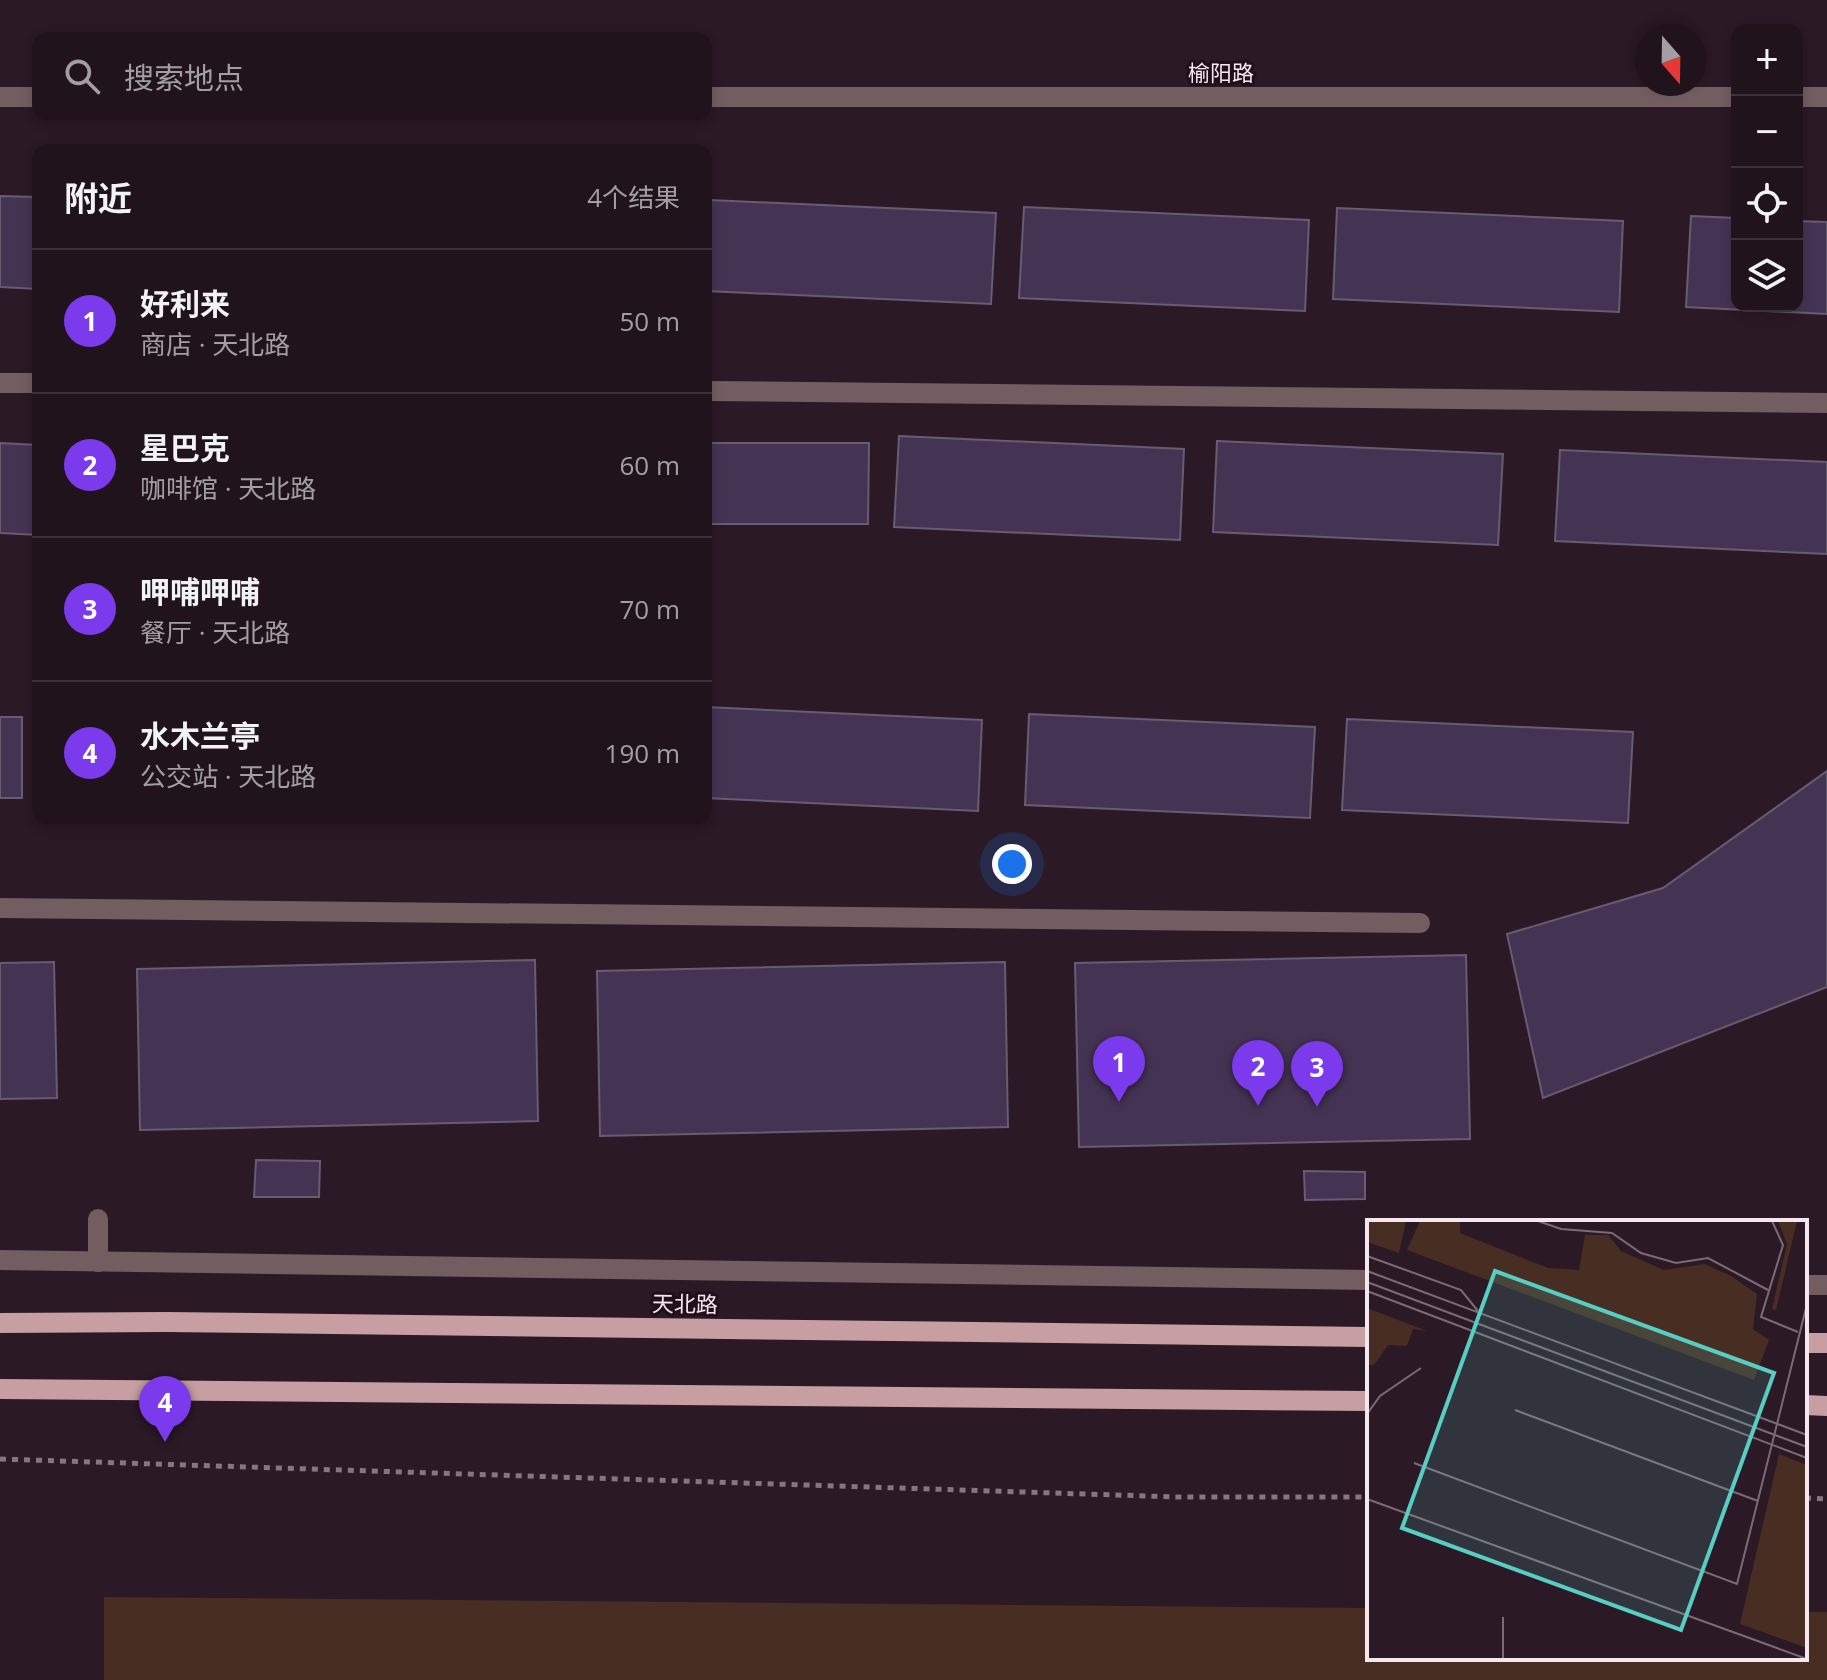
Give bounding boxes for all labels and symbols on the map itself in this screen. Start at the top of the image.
north arrow [1635,24,1707,96]
street label: 榆阳路 [1188,57,1254,87]
your location [992,844,1032,884]
pin: 1 [1093,1036,1145,1102]
pin: 2 [1232,1040,1284,1106]
pin: 3 [1291,1041,1343,1107]
inset map [1367,1220,1807,1660]
street label: 天北路 [652,1287,718,1319]
pin: 4 [139,1376,191,1442]

